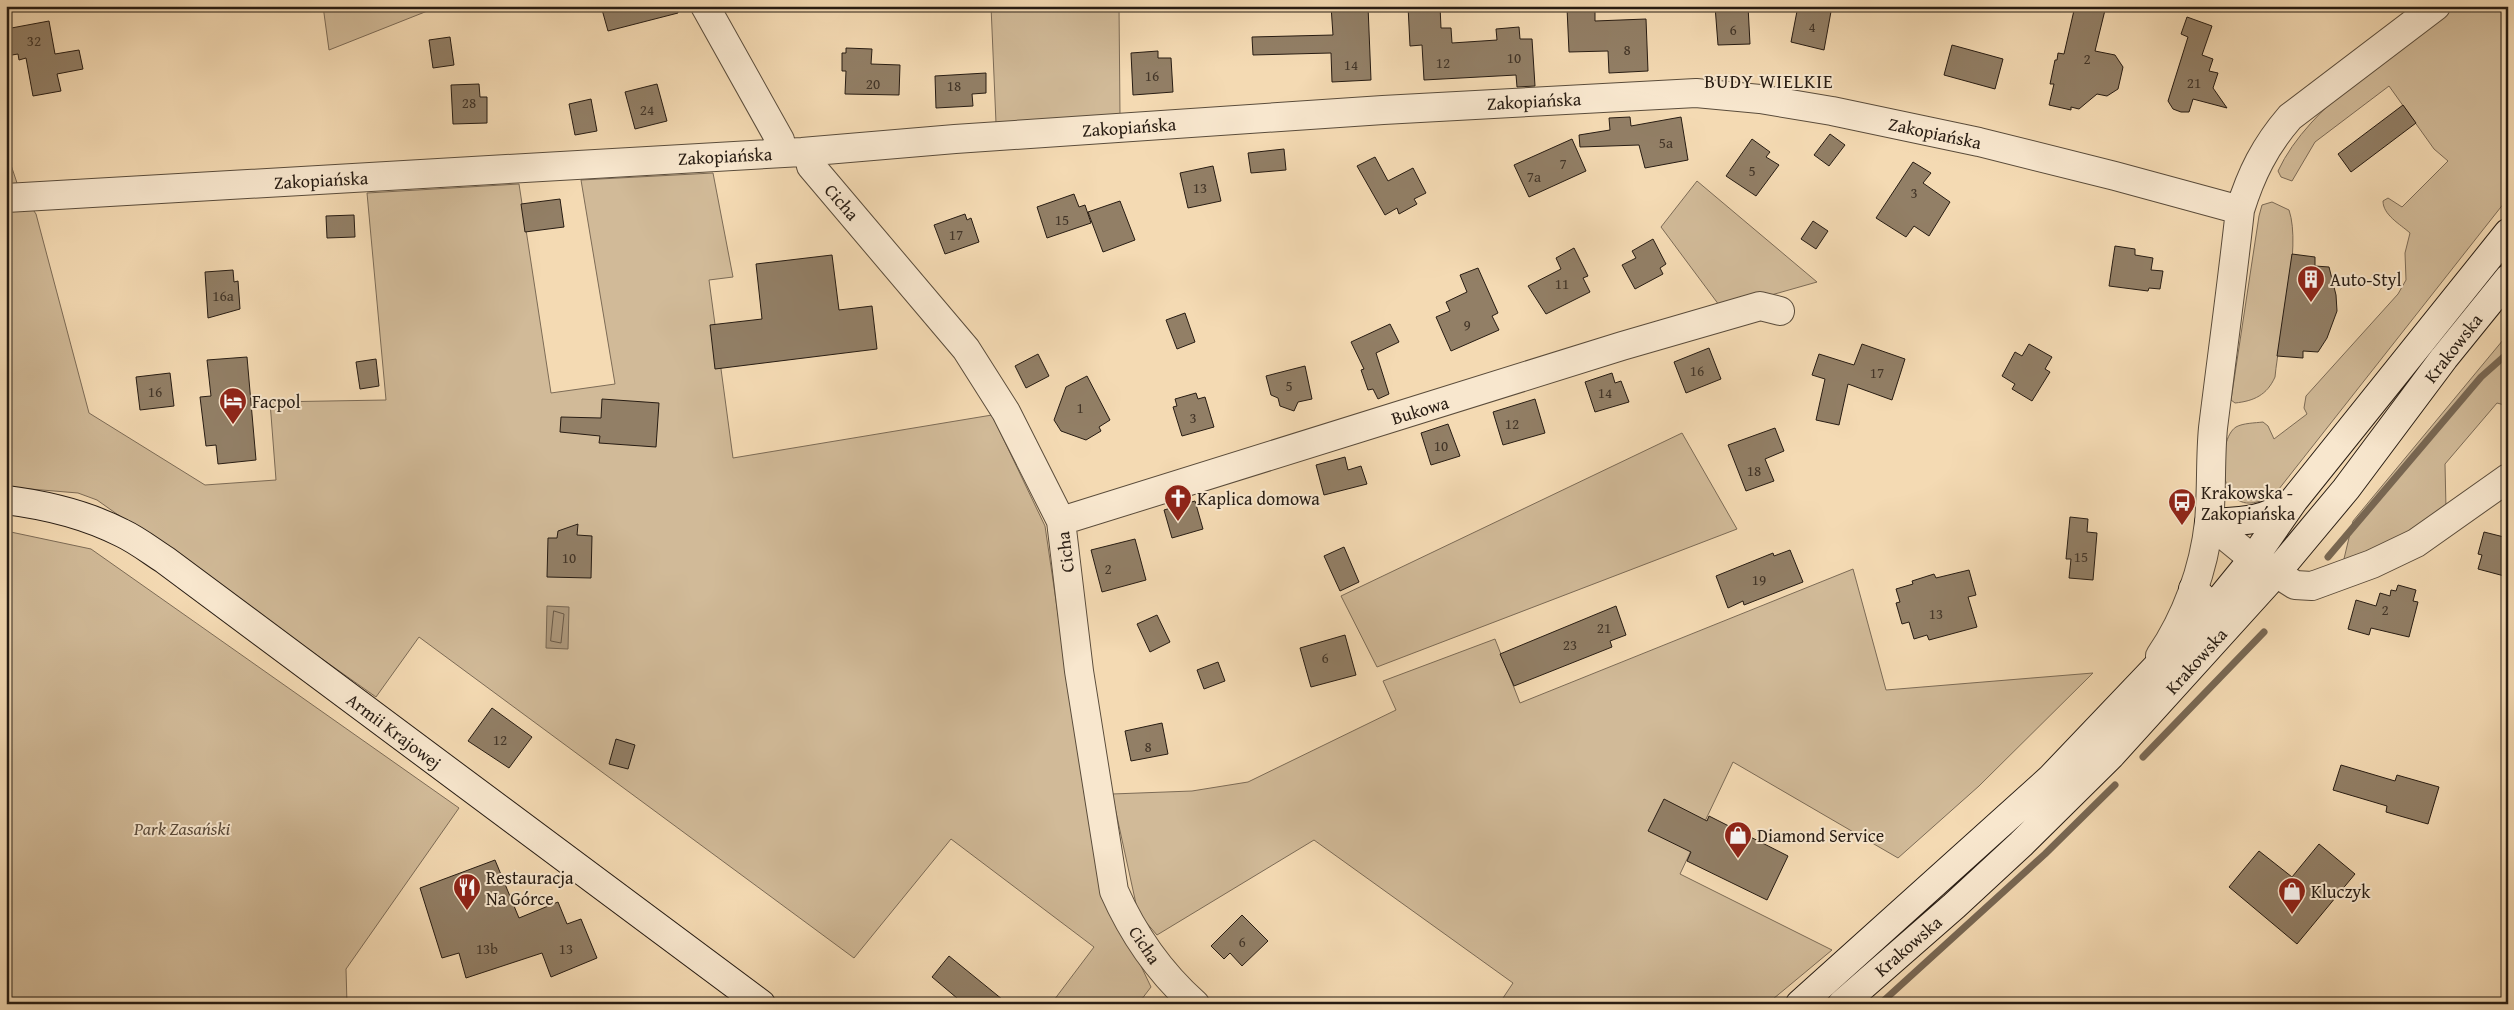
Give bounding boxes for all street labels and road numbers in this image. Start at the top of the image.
street label: Zakopiańska [1486,85,1582,117]
street label: Zakopiańska [1081,110,1177,144]
street label: Zakopiańska [1886,110,1984,156]
street label: Zakopiańska [677,140,773,172]
street label: Zakopiańska [273,164,369,196]
street label: Cicha [818,178,866,227]
street label: Krakowska [2417,307,2489,388]
street label: Bukowa [1388,388,1452,431]
street label: Cicha [1049,529,1081,574]
street label: Krakowska [2159,621,2234,700]
street label: Armii Krajowej [341,686,447,776]
street label: Krakowska [1868,909,1948,983]
street label: Cicha [1122,920,1168,970]

